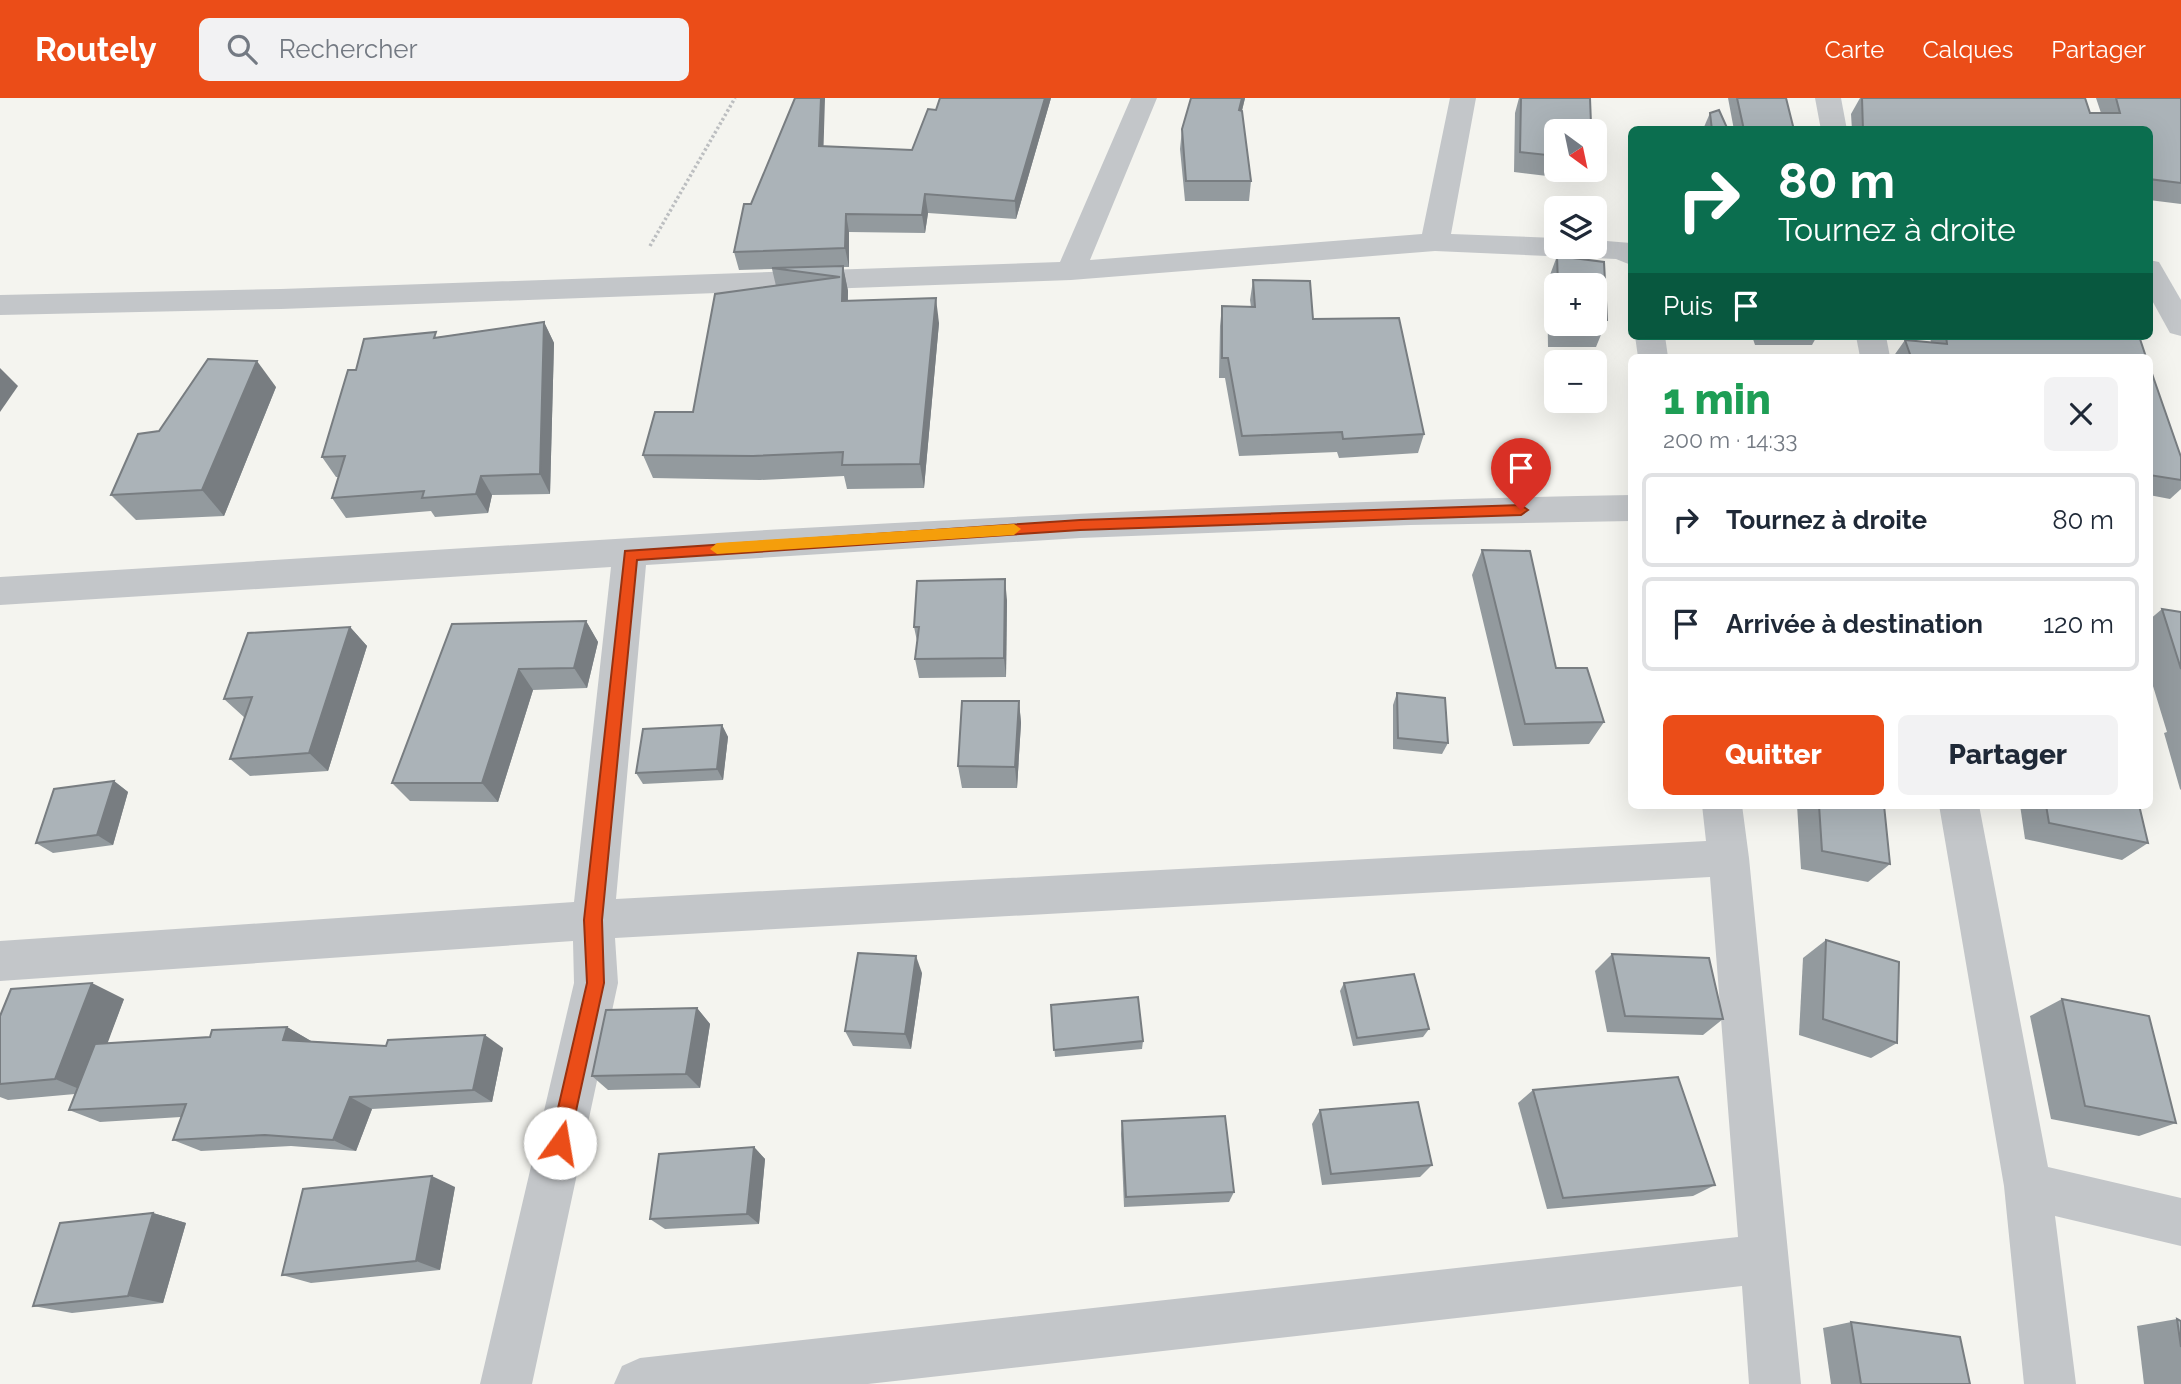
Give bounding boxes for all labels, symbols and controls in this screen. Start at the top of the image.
search box [199,18,689,81]
text: Routely [35,30,157,69]
icon: search [223,30,261,68]
text: Rechercher [279,34,418,64]
text: Carte [1825,35,1884,64]
text: Calques [1922,35,2013,64]
text: Partager [2051,35,2146,64]
north arrow [1544,119,1606,182]
map controls [1544,119,1607,413]
text: 80 m [1778,152,1895,209]
icon: right [1663,154,1754,245]
button: layers [1544,196,1607,259]
text: Tournez à droite [1778,211,2016,248]
button: + [1544,273,1607,336]
icon: arrive [1727,287,1765,325]
text: Puis [1663,291,1713,321]
button: − [1544,350,1607,413]
text: 1 min [1663,375,1771,424]
button: close [2044,377,2118,451]
text: 200 m · 14:33 [1663,426,1798,453]
pin [1491,438,1551,510]
icon: arrive [1502,449,1540,487]
icon: right [1667,501,1705,539]
text: Tournez à droite [1726,505,1927,535]
text: 80 m [2052,505,2114,535]
icon: arrive [1667,605,1705,643]
text: Arrivée à destination [1726,609,1983,639]
text: 120 m [2043,609,2114,639]
button: Quitter [1663,715,1884,795]
button: Partager [1898,715,2118,795]
position arrow [523,1106,597,1180]

